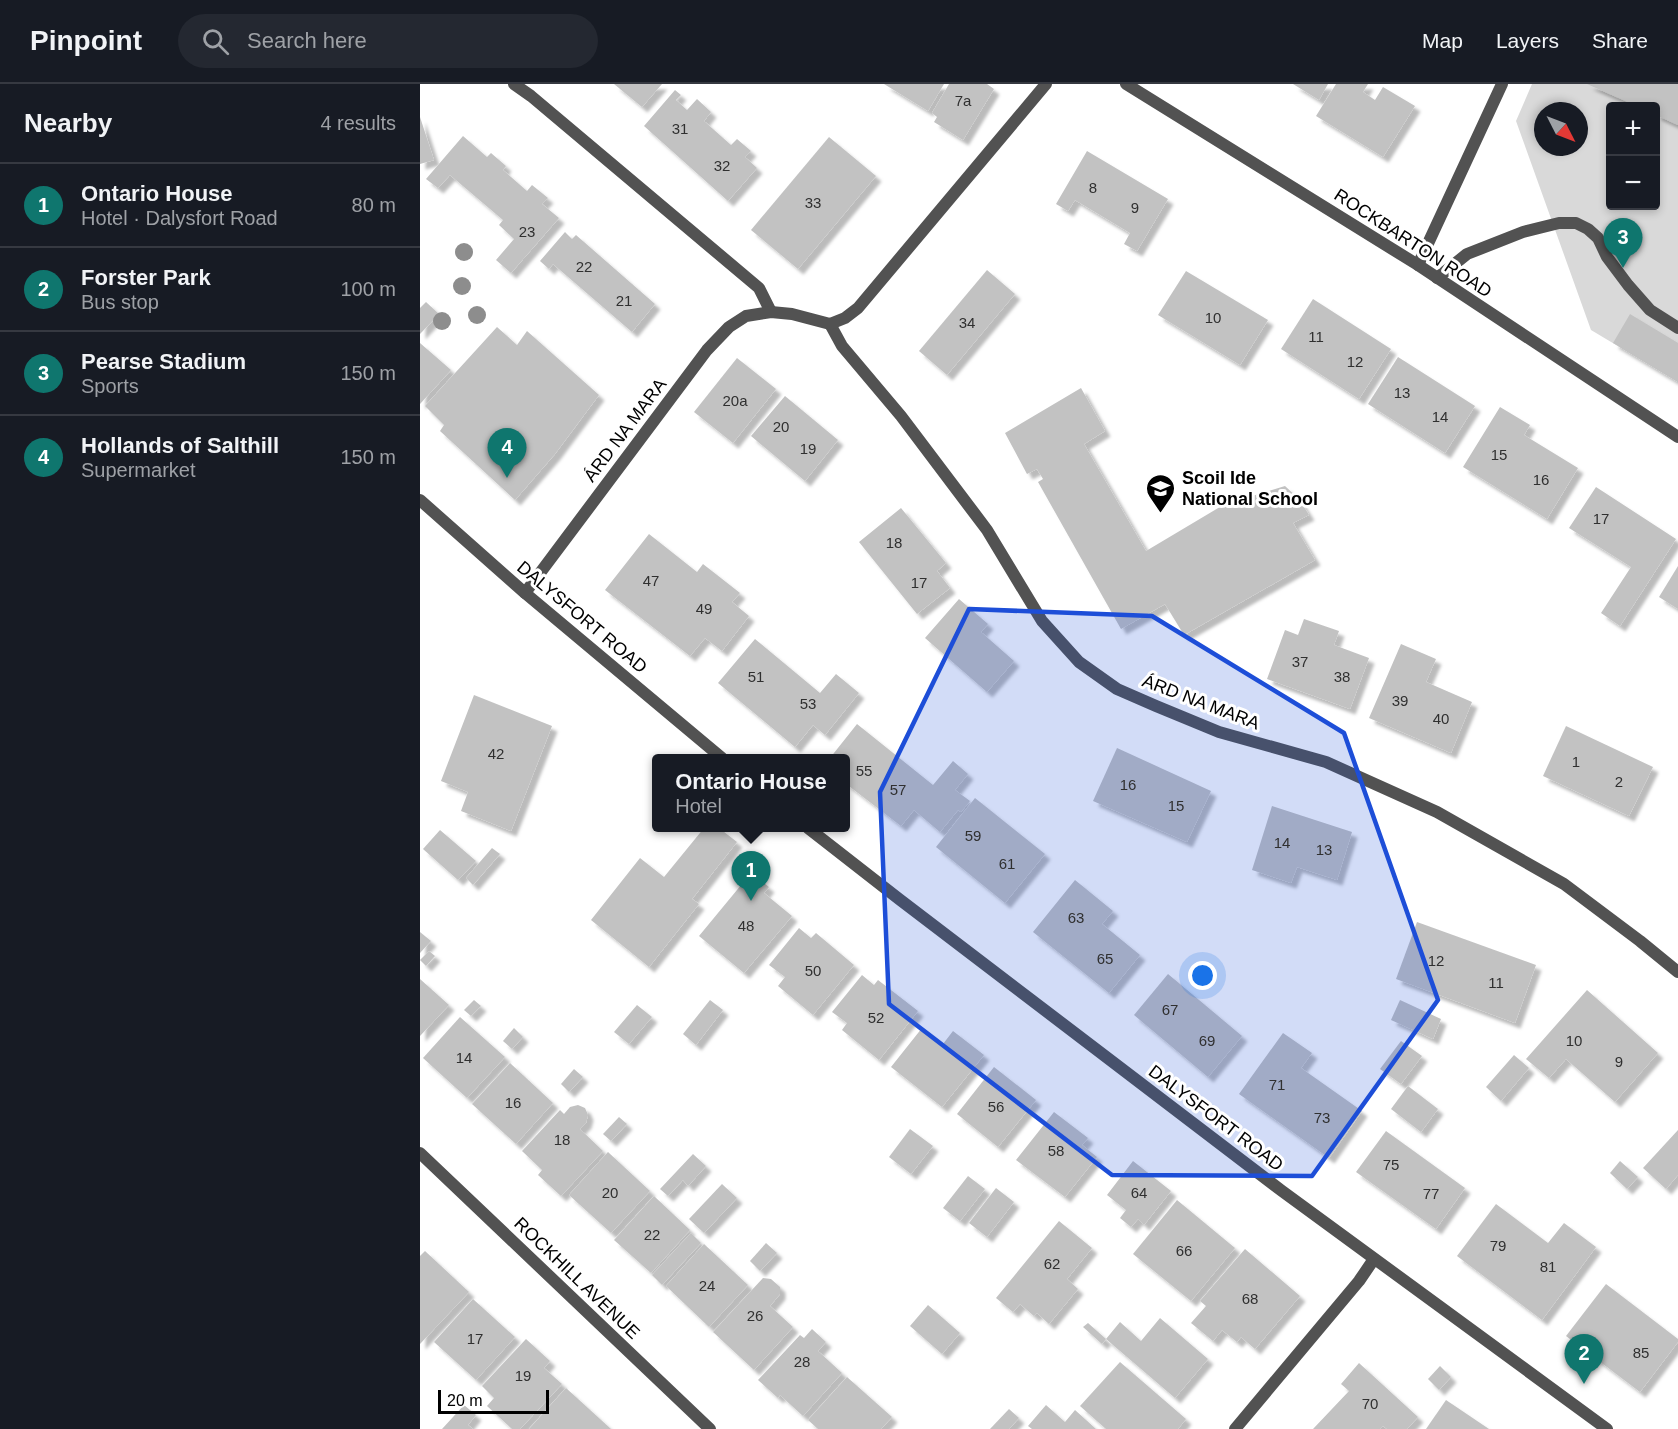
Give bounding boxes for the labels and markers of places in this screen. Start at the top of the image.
pin: 3 [1604,218,1642,268]
pin: 4 [488,428,526,478]
place label: Scoil Ide National School [1182,468,1318,509]
school or university icon: Scoil Ide National School [1145,472,1177,514]
pin: 1 [732,852,770,901]
pin: 2 [1564,1334,1604,1384]

